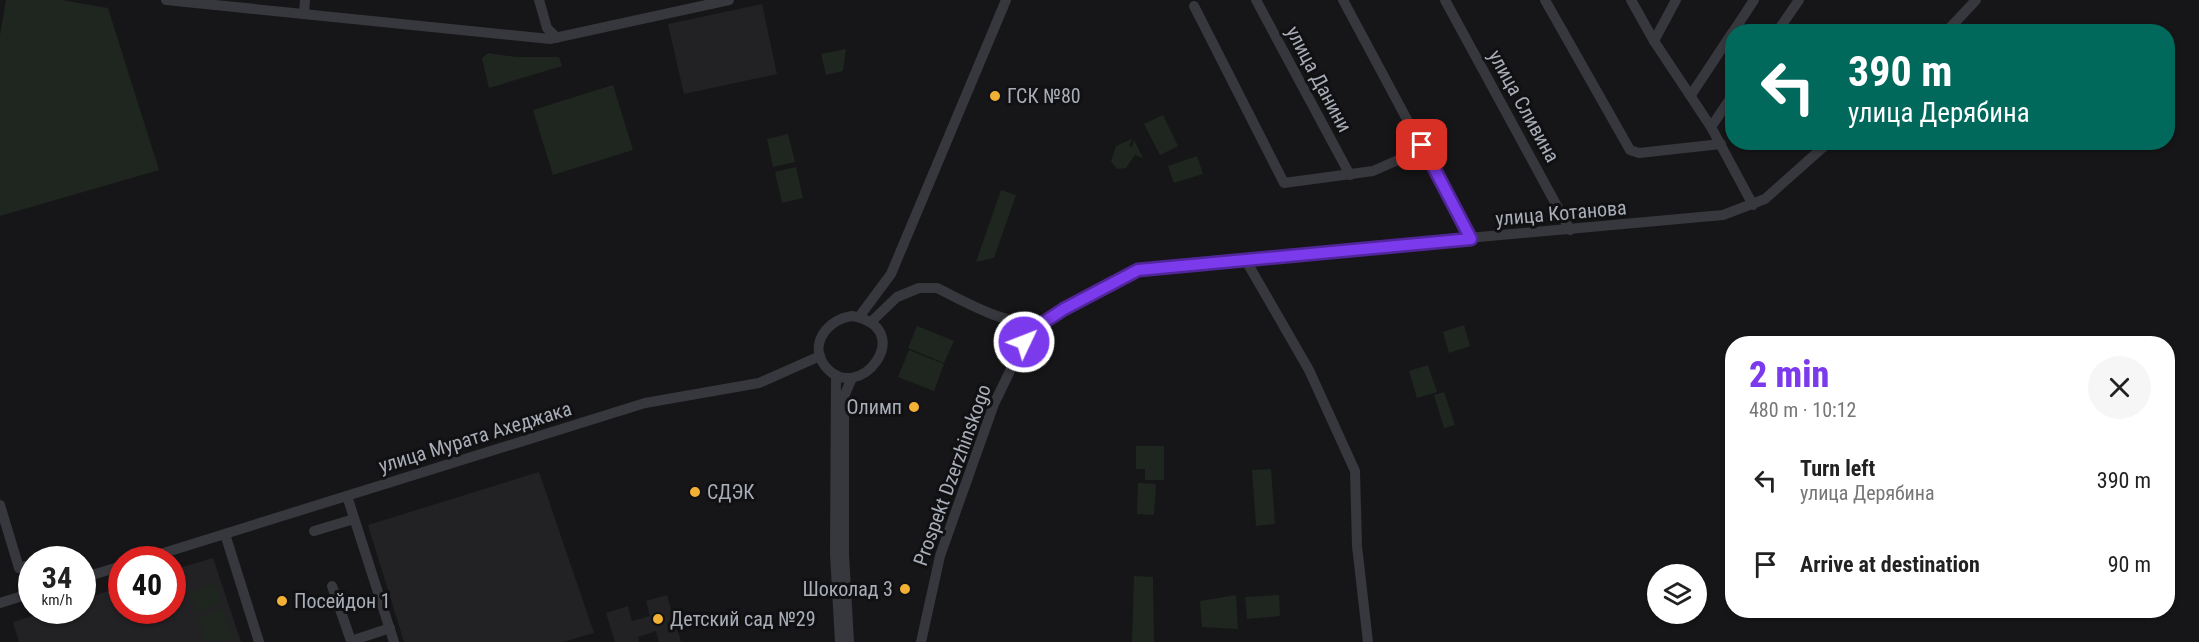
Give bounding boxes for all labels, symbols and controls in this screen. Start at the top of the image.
street label: улица Данини [1281,22,1357,136]
street label: улица Сливина [1483,46,1565,166]
text: 390 m [1848,47,1953,96]
icon: left [1749,48,1827,126]
place label: ГСК №80 [1007,84,1081,108]
marker: ГСК №80 [988,89,1002,103]
text: улица Дерябина [1848,97,2030,129]
pin [1396,119,1447,170]
icon: arrive [1405,128,1438,161]
street label: улица Котанова [1494,195,1628,231]
position arrow [992,310,1056,374]
text: 2 min [1749,354,1829,396]
button: close [2088,356,2151,419]
street label: Prospekt Dzerzhinskogo [908,381,996,569]
place label: Олимп [846,395,902,419]
street label: улица Мурата Ахеджака [376,396,574,478]
text: 480 m · 10:12 [1749,398,1856,422]
marker: Олимп [907,400,921,414]
text: Turn left [1800,456,1875,481]
icon: left [1749,464,1782,497]
text: 390 m [2097,468,2151,493]
place label: СДЭК [707,480,755,504]
text: улица Дерябина [1800,481,1935,505]
marker: СДЭК [688,485,702,499]
speed limit sign: 40 [108,546,186,624]
icon: arrive [1749,548,1782,581]
text: Arrive at destination [1800,552,1980,577]
text: 90 m [2108,552,2151,577]
text: 34 [42,560,72,595]
map controls [1647,564,1707,624]
button: layers [1647,564,1707,624]
place label: Шоколад 3 [802,577,893,601]
marker: Шоколад 3 [898,582,912,596]
place label: Посейдон 1 [294,589,391,613]
text: km/h [42,591,72,609]
marker: Посейдон 1 [275,594,289,608]
place label: Детский сад №29 [670,607,816,631]
marker: Детский сад №29 [651,612,665,626]

